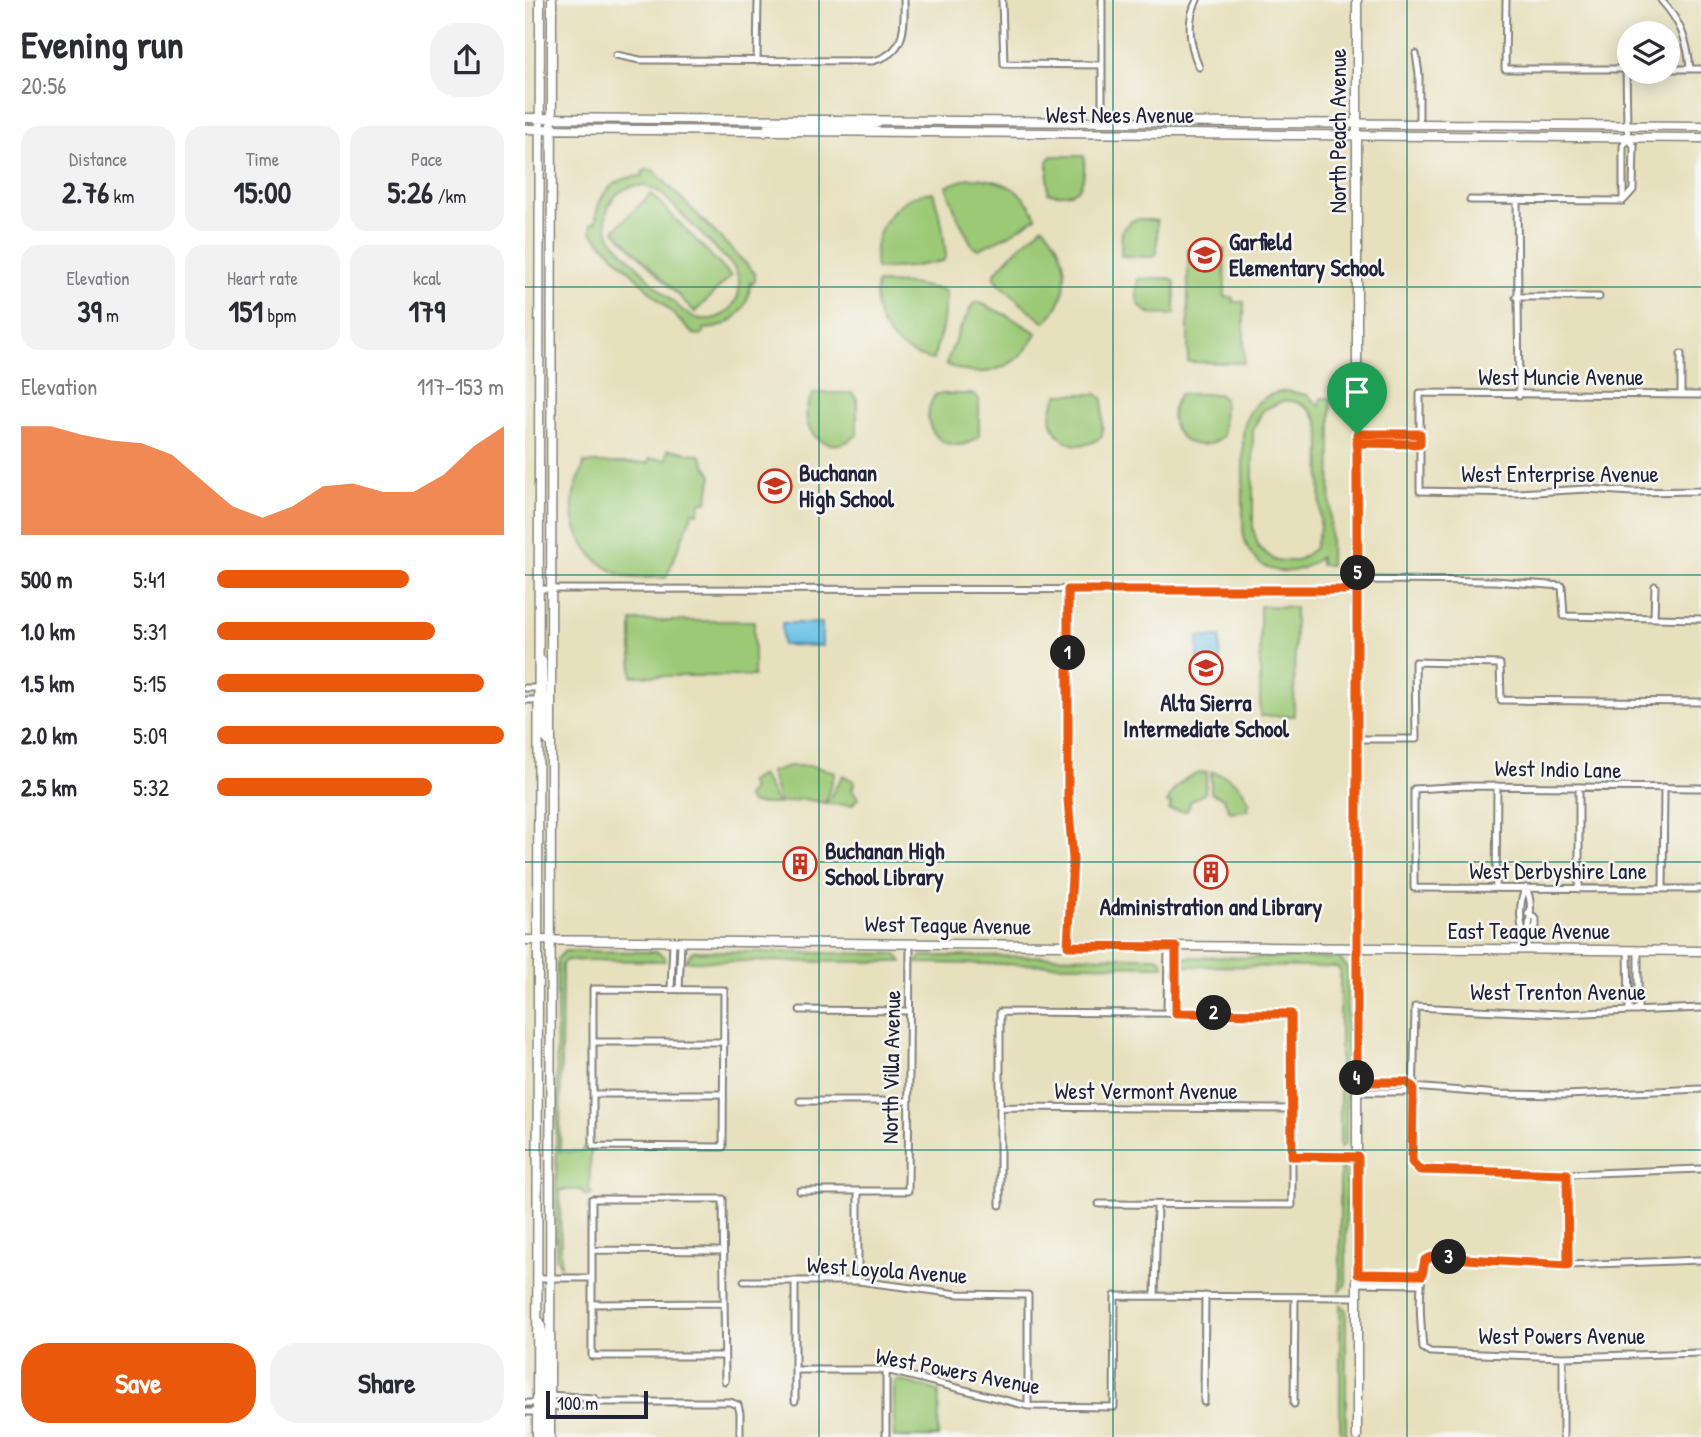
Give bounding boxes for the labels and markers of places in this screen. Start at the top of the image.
place label: Garfield Elementary School [1229,226,1385,284]
school or university icon: Garfield Elementary School [1186,236,1224,274]
pin [1327,362,1387,434]
place label: Buchanan High School [799,457,895,515]
school or university icon: Buchanan High School [756,467,794,505]
pin: 5 [1341,556,1375,590]
pin: 1 [1051,636,1085,670]
school or university icon: Alta Sierra Intermediate School [1187,649,1225,687]
place label: Alta Sierra Intermediate School [1123,687,1290,744]
place label: Buchanan High School Library [825,835,945,893]
building icon: Buchanan High School Library [781,845,819,883]
building icon: Administration and Library [1192,853,1230,891]
place label: Administration and Library [1100,891,1323,923]
pin: 2 [1197,996,1231,1030]
pin: 4 [1339,1060,1375,1096]
pin: 3 [1431,1240,1467,1274]

